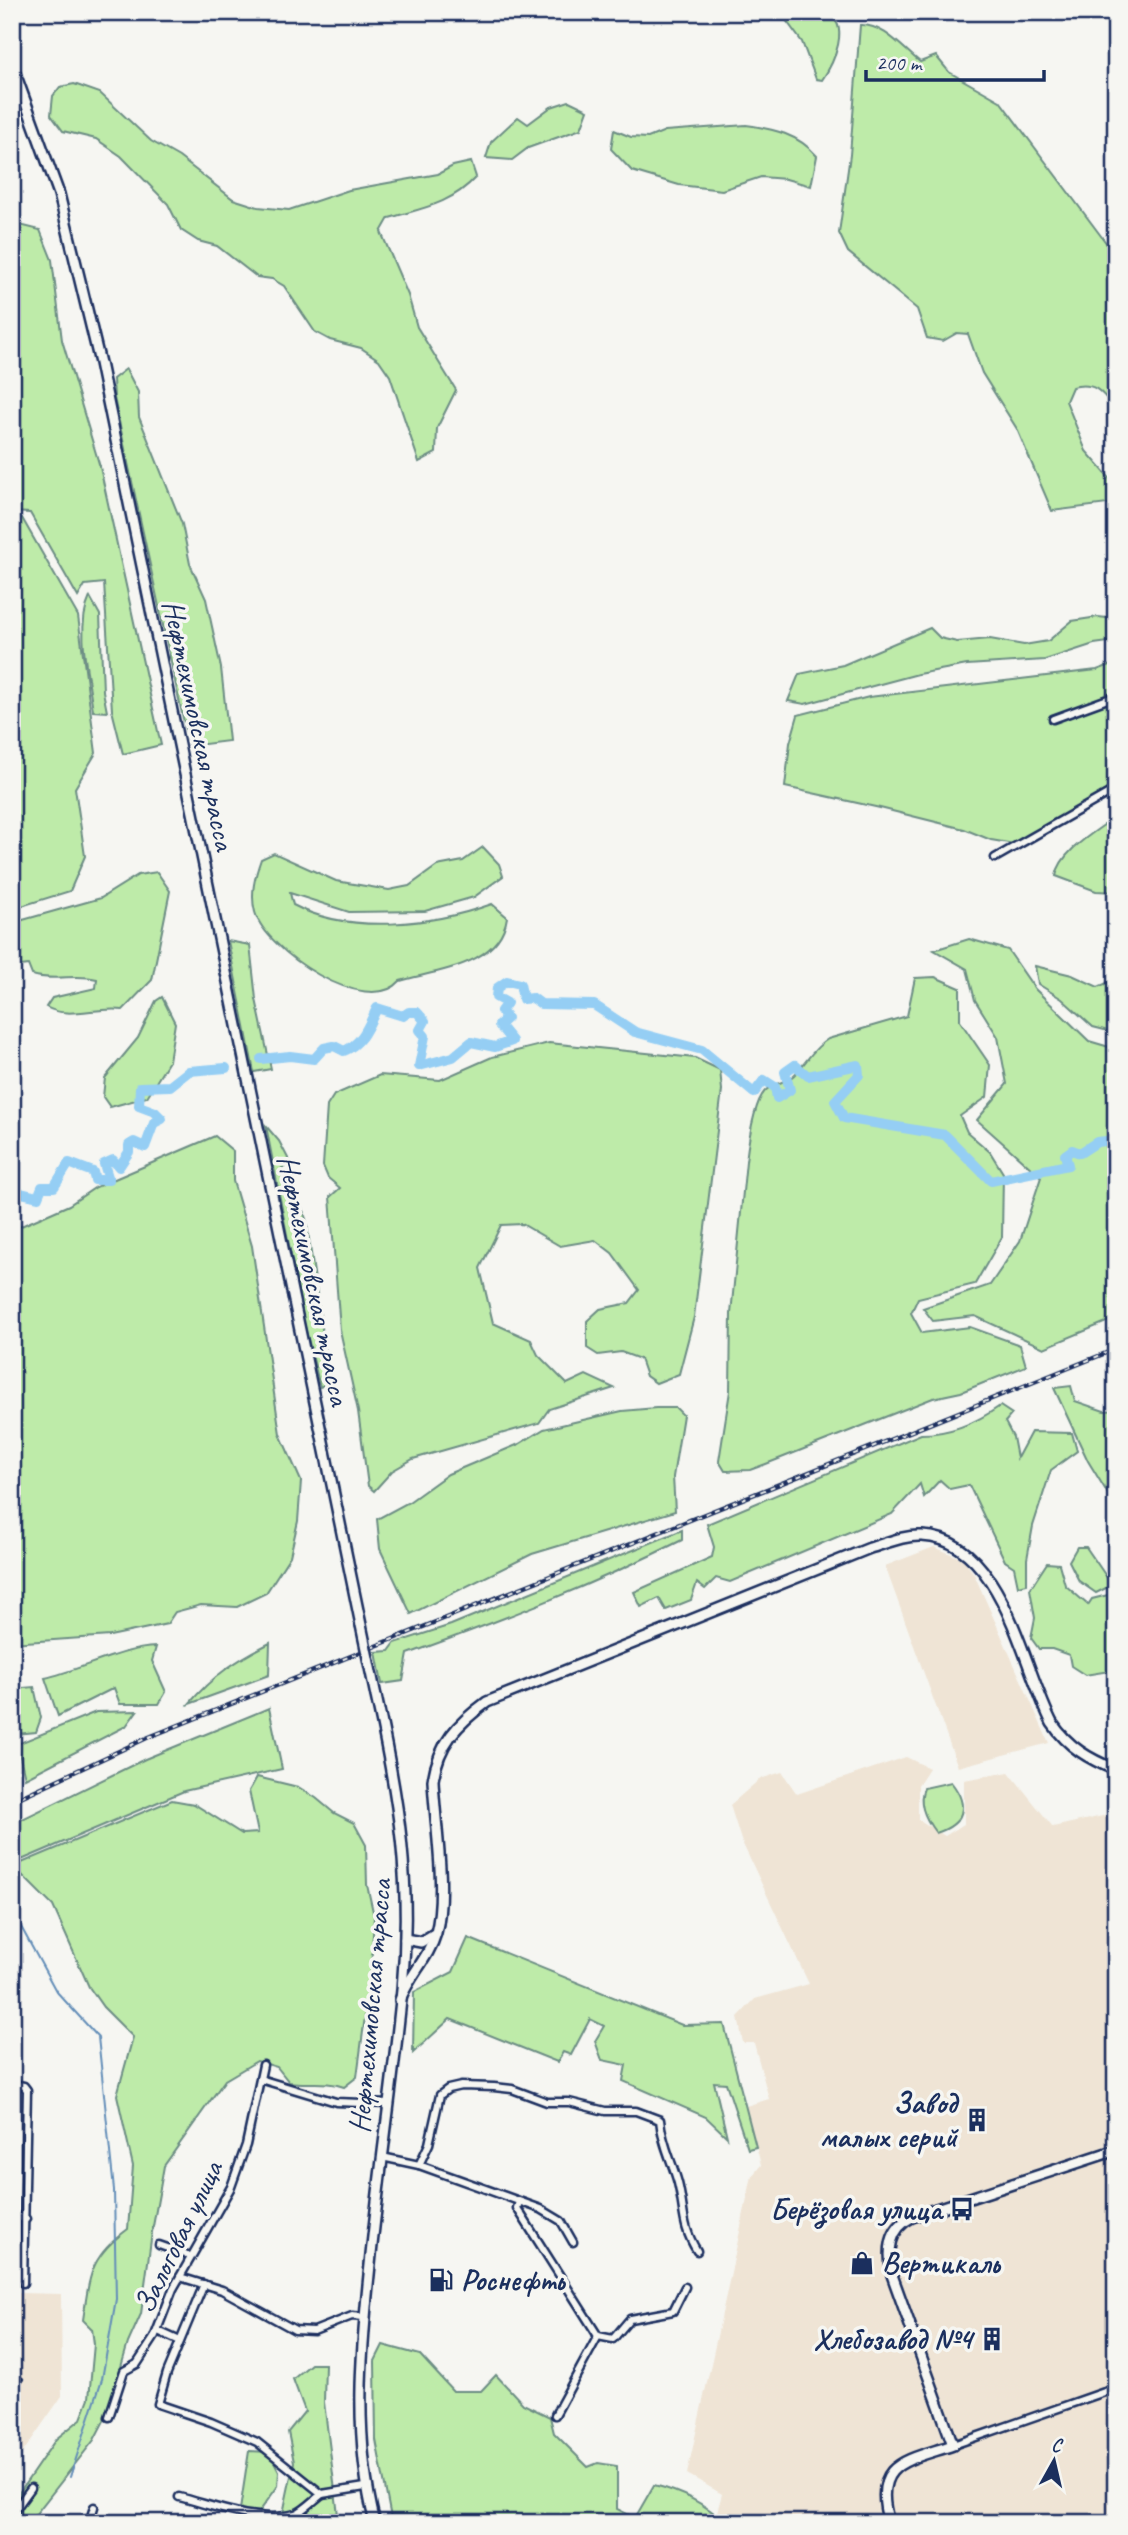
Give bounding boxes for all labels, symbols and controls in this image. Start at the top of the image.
scale bar [866,38,1044,82]
text: 200 m [876,50,923,76]
street label: Нефтехимовская трасса [154,596,244,855]
street label: Нефтехимовская трасса [269,1151,359,1410]
street label: Нефтехимовская трасса [340,1875,400,2135]
place label: Завод малых серий [820,2084,960,2156]
building icon: Завод малых серий [963,2106,991,2134]
street label: Залоговая улица [125,2153,232,2319]
place label: Берёзовая улица [770,2190,945,2229]
bus stop icon: Берёзовая улица [948,2195,976,2223]
place label: Вертикаль [882,2244,1001,2282]
shop icon: Вертикаль [848,2249,876,2277]
place label: Роснефть [461,2261,566,2299]
fuel station icon: Роснефть [427,2266,455,2294]
place label: Хлебозавод №4 [813,2320,975,2358]
building icon: Хлебозавод №4 [978,2325,1006,2353]
north arrow [1020,2426,1090,2496]
text: С [1050,2433,1065,2458]

